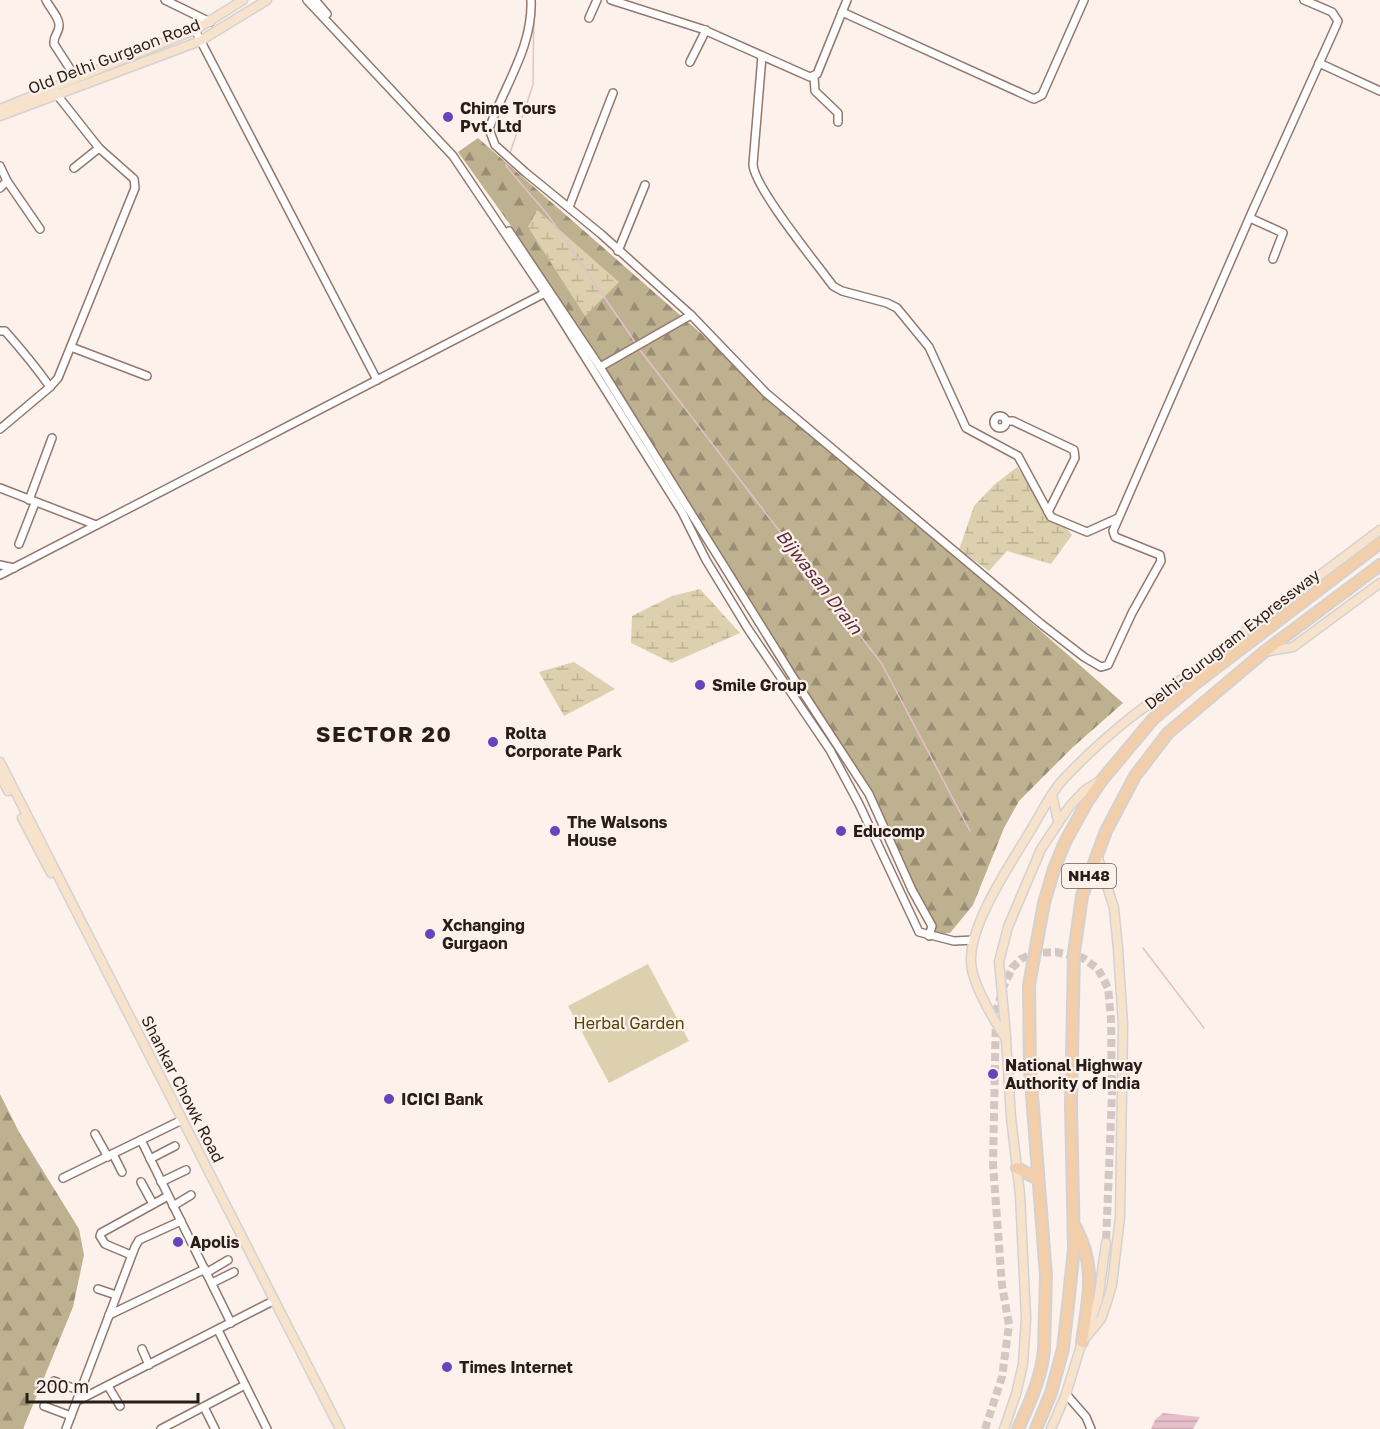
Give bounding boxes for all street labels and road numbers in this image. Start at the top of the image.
street label: Old Delhi Gurgaon Road [25,14,203,98]
street label: Delhi-Gurugram Expressway [1140,564,1324,714]
road number: NH48 [1062,864,1116,888]
street label: Shankar Chowk Road [137,1012,229,1166]

